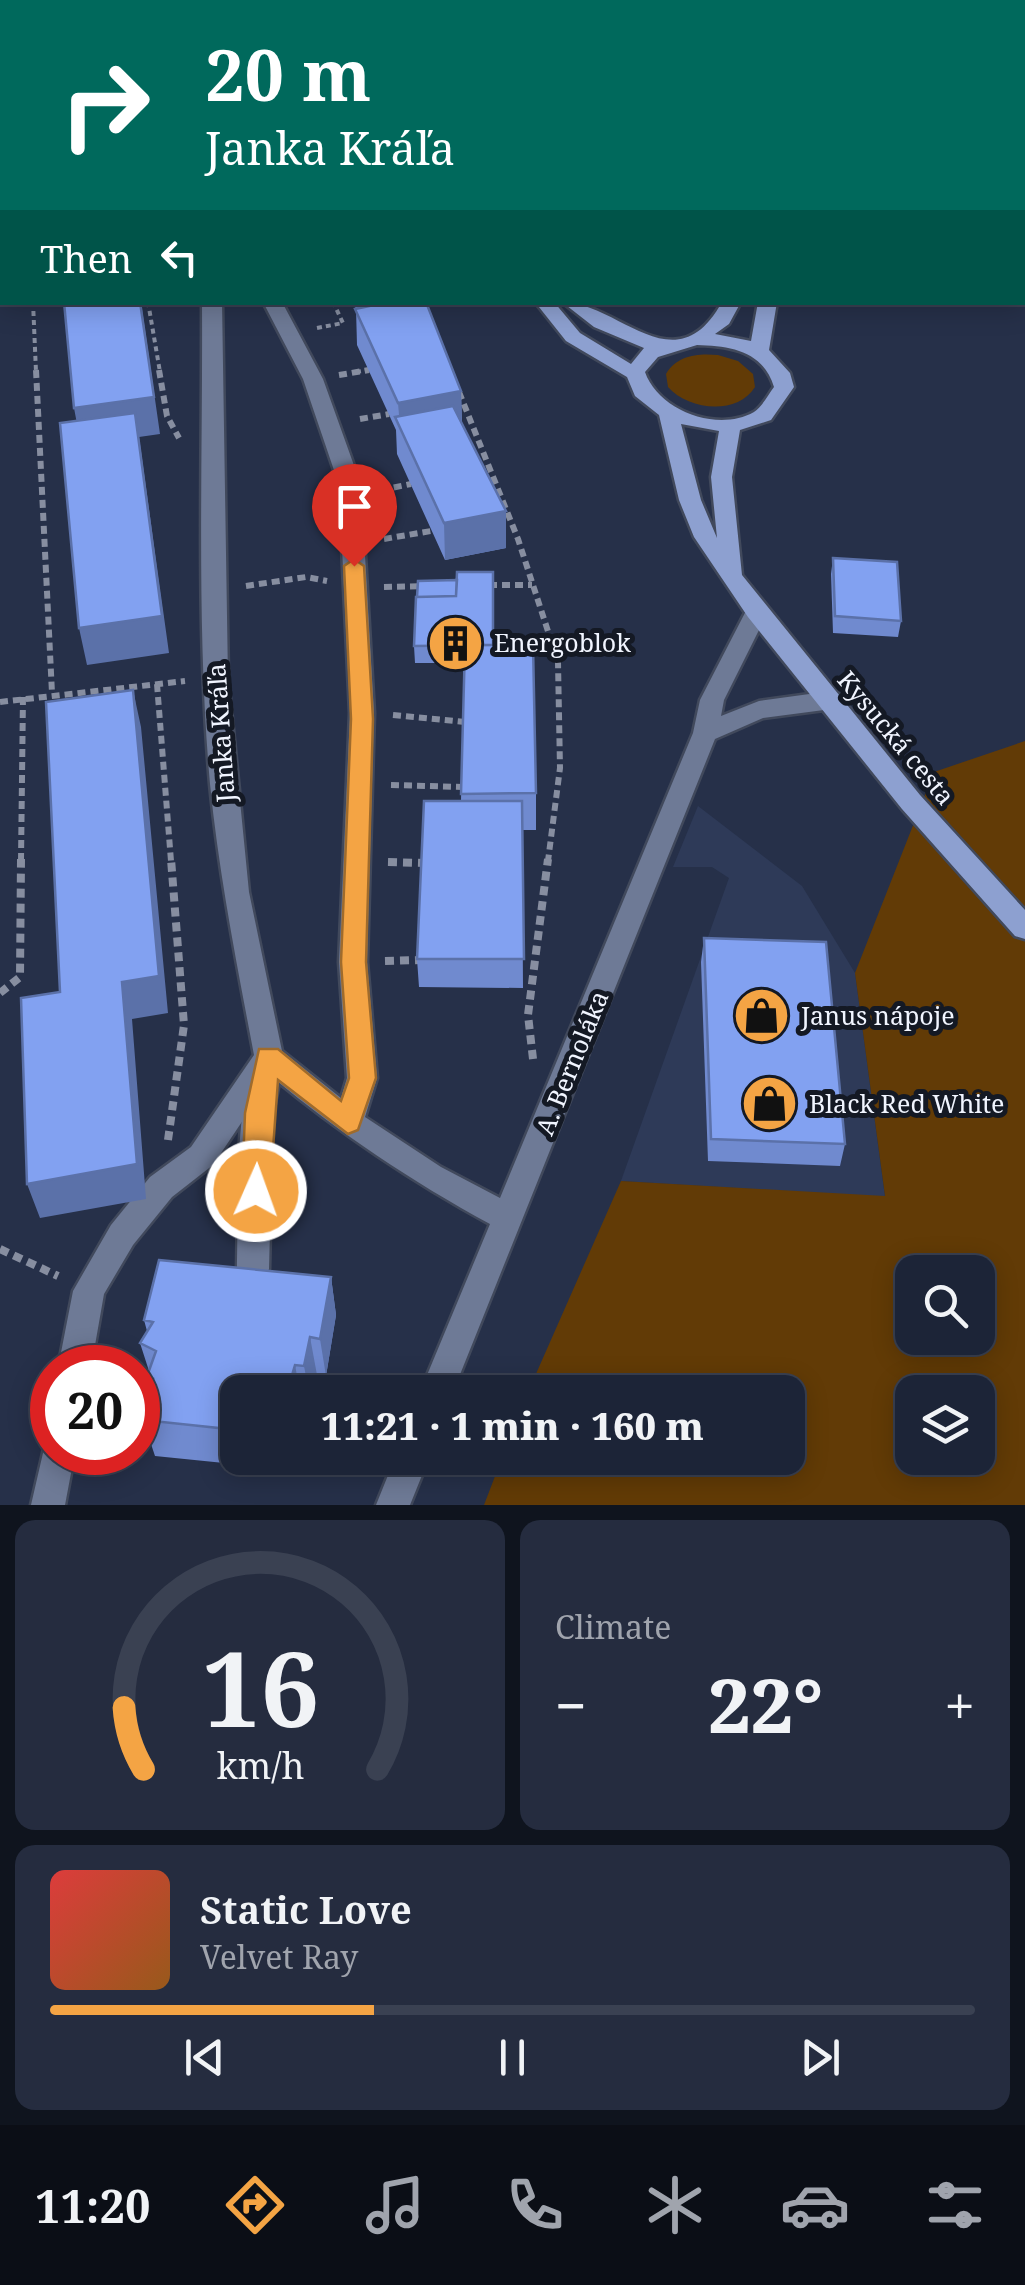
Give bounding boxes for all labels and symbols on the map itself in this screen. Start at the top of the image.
pin [312,464,397,567]
building icon: Energoblok [425,613,485,673]
place label: Energoblok [494,625,631,659]
street label: Janka Kráľa [198,663,242,805]
street label: Kysucká cesta [831,663,963,812]
street label: A. Bernoláka [527,985,615,1140]
shop icon: Janus nápoje [732,986,792,1046]
place label: Janus nápoje [800,998,955,1032]
shop icon: Black Red White [740,1074,800,1134]
place label: Black Red White [809,1086,1004,1120]
position arrow [204,1139,308,1243]
speed limit sign: 20 [30,1345,160,1475]

